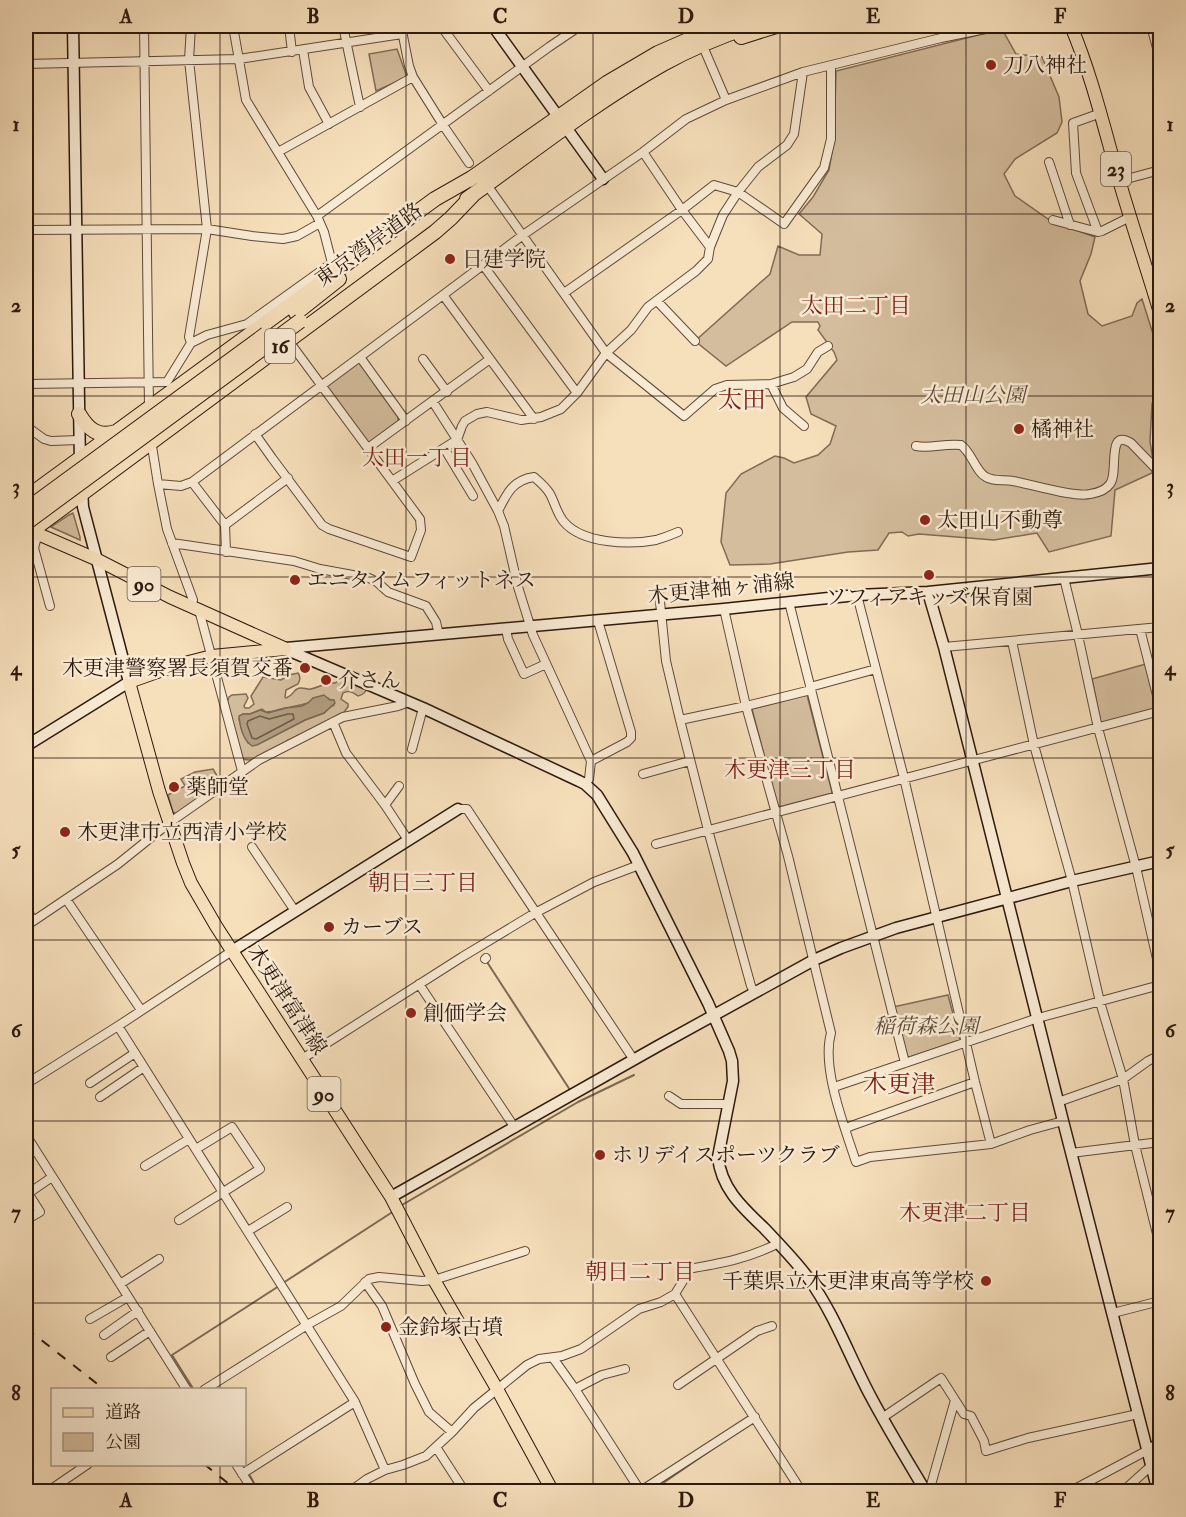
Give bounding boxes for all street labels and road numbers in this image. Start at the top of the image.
road number: 23 [1101,152,1131,186]
street label: 東京湾岸道路 [310,197,428,293]
road number: 16 [265,329,295,363]
road number: 90 [128,567,160,601]
street label: 木更津袖ヶ浦線 [646,568,796,610]
street label: 木更津富津線 [241,940,333,1060]
road number: 90 [308,1077,340,1111]

